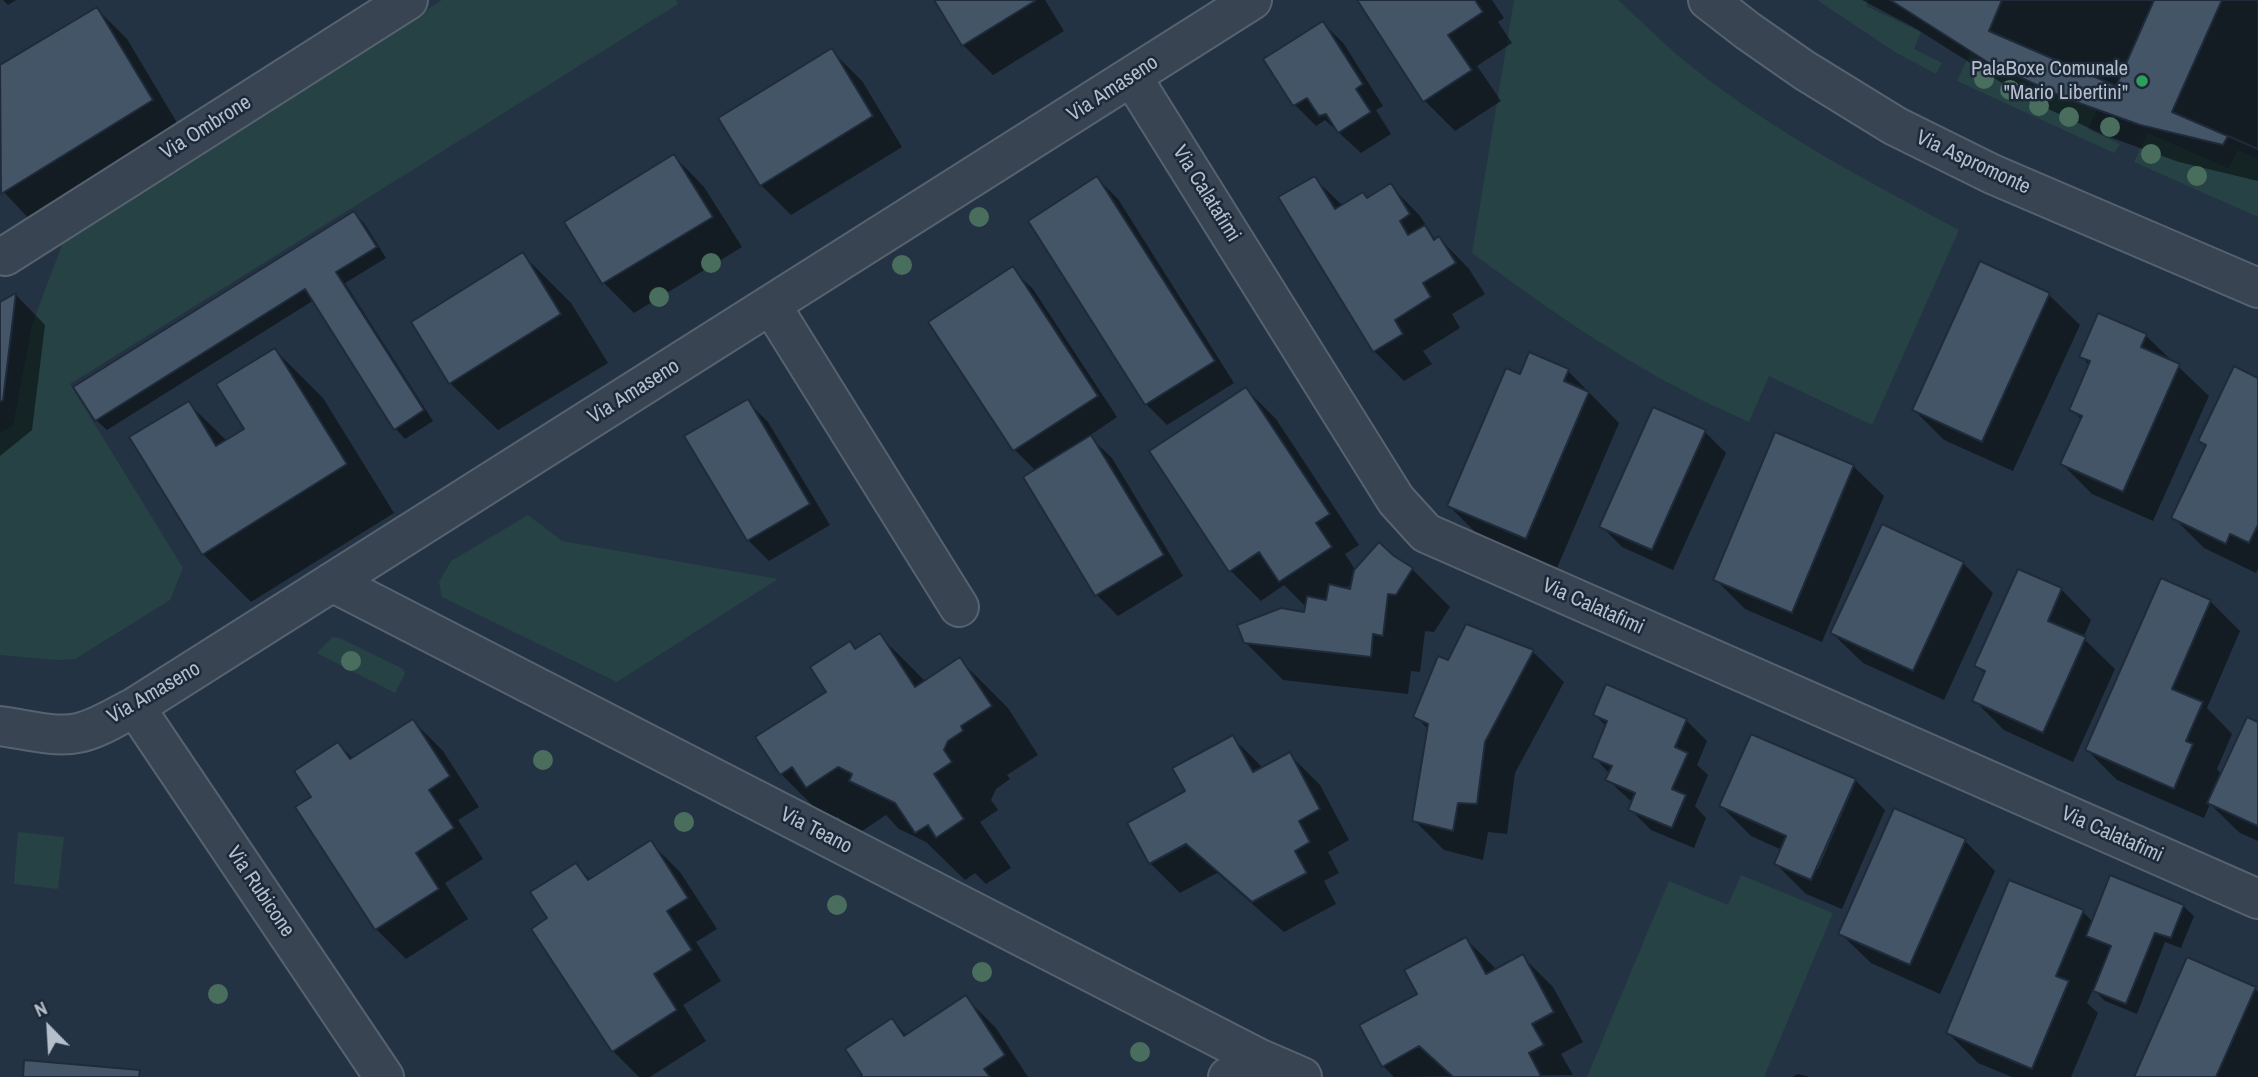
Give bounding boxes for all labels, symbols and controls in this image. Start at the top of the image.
street label: Via Amaseno [1063,50,1163,128]
place label: PalaBoxe Comunale "Mario Libertini" [1971,56,2128,106]
marker: PalaBoxe Comunale "Mario Libertini" [2134,73,2150,89]
street label: Via Ombrone [156,90,256,166]
street label: Via Aspromonte [1912,126,2034,200]
street label: Via Calatafimi [1166,141,1246,247]
street label: Via Amaseno [584,354,684,430]
street label: Via Calatafimi [1538,573,1648,641]
street label: Via Amaseno [103,656,205,730]
street label: Via Calatafimi [2057,801,2167,869]
street label: Via Teano [776,802,856,860]
street label: Via Rubicone [220,842,300,942]
north arrow [14,993,84,1063]
text: N [30,995,51,1023]

